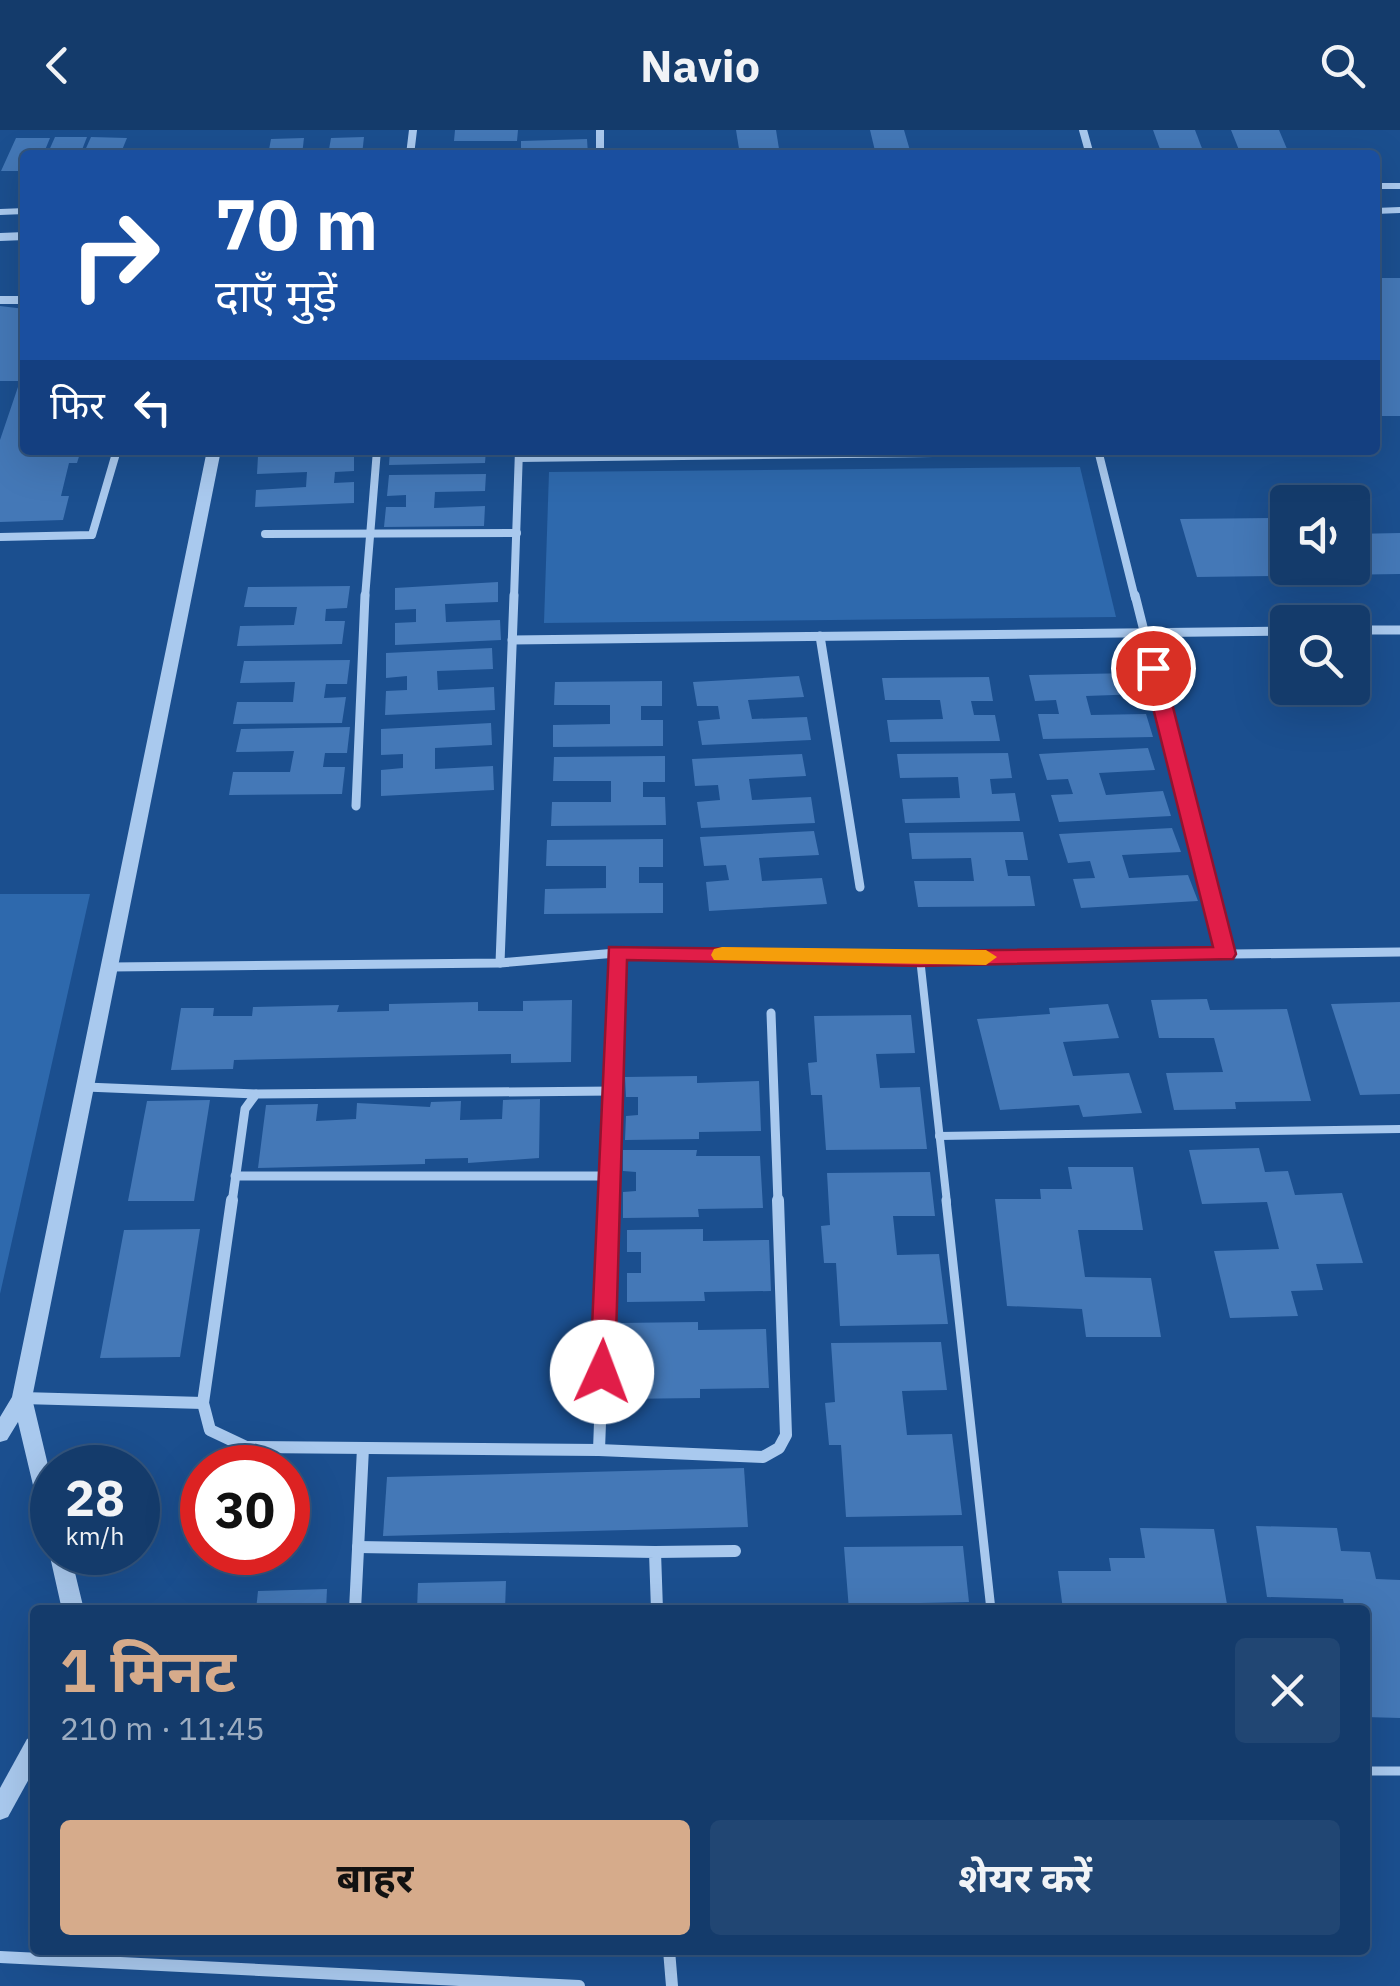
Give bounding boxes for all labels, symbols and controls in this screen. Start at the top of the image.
text: Navio [640,36,760,94]
icon: back [30,38,85,93]
icon: search [1315,38,1370,93]
text: 70 m [215,178,378,269]
icon: right [50,190,180,320]
text: दाएँ मुड़ें [215,266,337,324]
text: फिर [50,380,105,429]
icon: left [125,380,180,435]
map controls [1270,485,1370,705]
button: sound [1270,485,1370,585]
button: search [1270,605,1370,705]
pin [1111,626,1196,711]
icon: arrive [1126,641,1181,696]
position arrow [550,1320,654,1424]
speed limit sign: 30 [180,1445,310,1575]
text: 28 [65,1465,125,1530]
text: km/h [66,1519,124,1552]
text: 1 मिनट [60,1630,236,1709]
button: close [1235,1638,1340,1743]
text: 210 m · 11:45 [60,1707,265,1749]
button: बाहर [60,1820,690,1935]
button: शेयर करें [710,1820,1340,1935]

